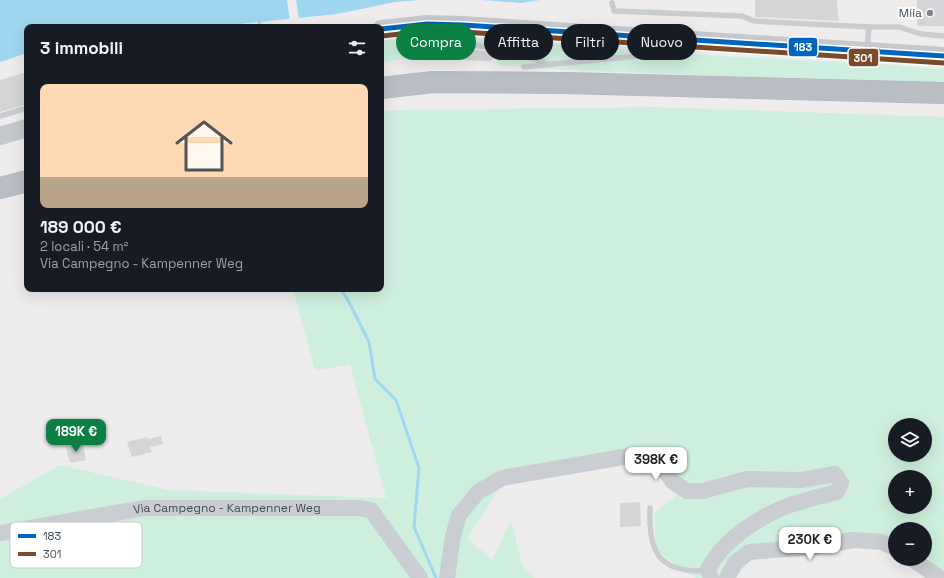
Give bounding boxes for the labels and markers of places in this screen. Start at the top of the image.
place label: Mila [899,5,922,21]
marker: Mila [925,8,935,18]
pin: 189K € [43,419,109,453]
pin: 398K € [623,447,689,481]
pin: 230K € [777,527,843,561]

